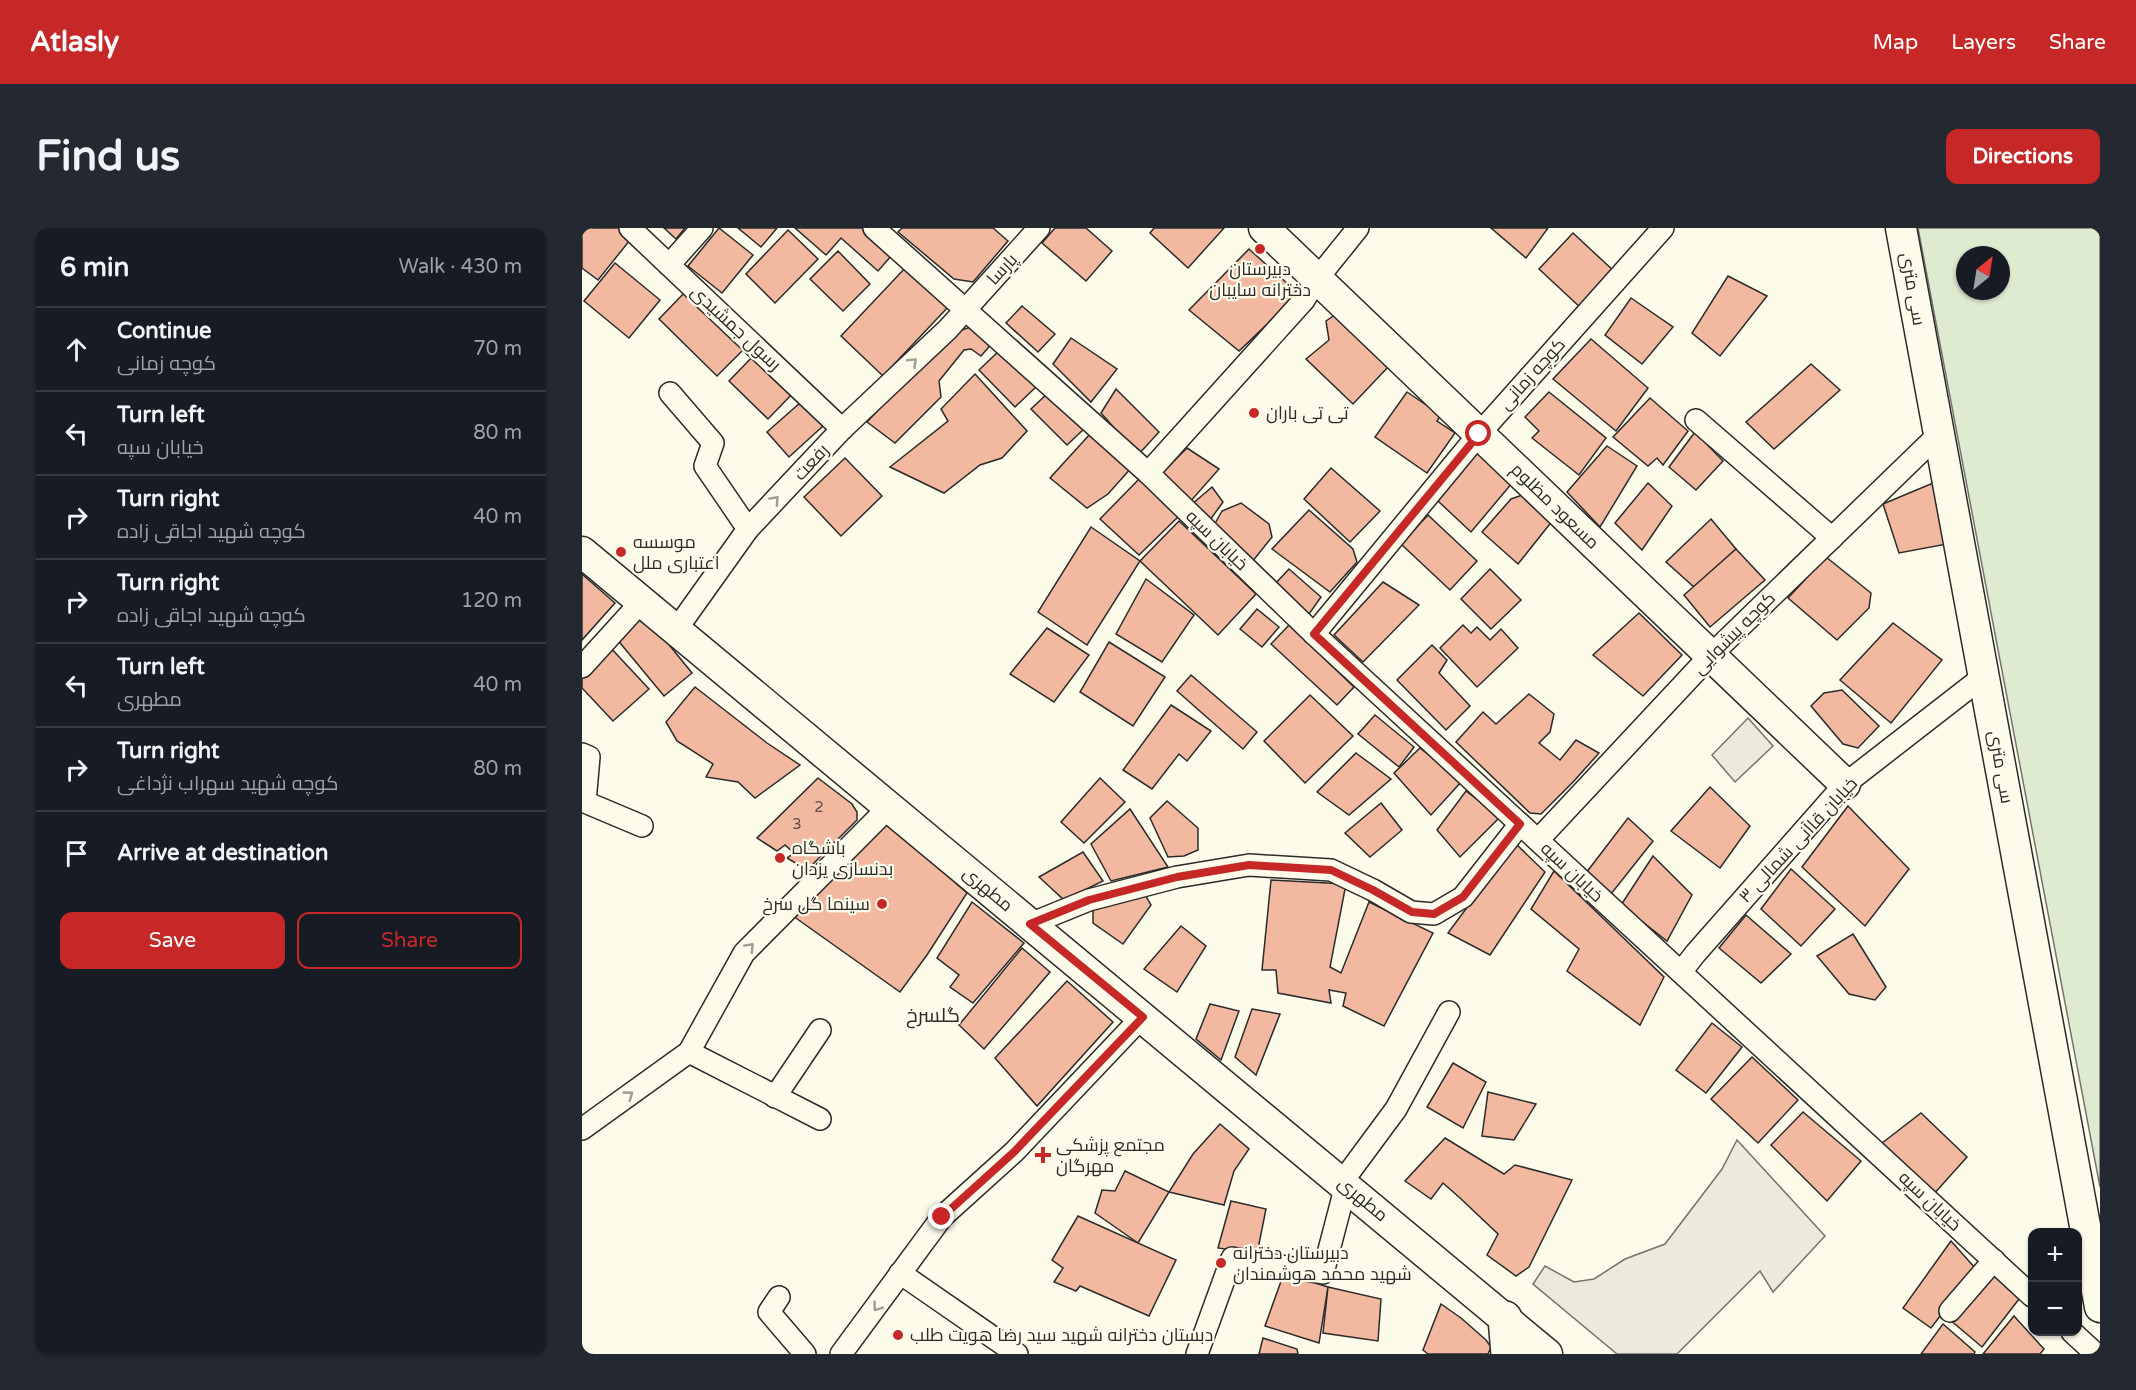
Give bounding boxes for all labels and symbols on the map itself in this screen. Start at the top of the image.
marker: دبیرستان دخترانه سایبان [1253,242,1267,256]
north arrow [1956,246,2010,300]
street label: پارسا [982,249,1023,290]
street label: سی متری [1896,251,1930,327]
place label: دبیرستان دخترانه سایبان [1209,258,1311,301]
street label: رسول جمشیدی [686,281,786,375]
street label: کوچه زمانی [1494,334,1571,415]
one-way arrow [906,358,916,369]
place label: تی تی باران [1266,402,1349,424]
marker: تی تی باران [1247,406,1261,420]
route start [1465,420,1491,446]
street label: رفعت [789,439,833,485]
street label: مسعود مظلوم [1505,458,1604,554]
one-way arrow [768,496,779,507]
street label: خیابان سپه [1181,505,1253,575]
place label: موسسه اعتباری ملل [633,531,720,574]
marker: موسسه اعتباری ملل [614,545,628,559]
street label: کوچه پیشوایی [1688,587,1781,680]
street label: سی متری [1984,729,2018,805]
street label: خیابان قاآنی شمالی ۳ [1734,773,1862,907]
house number: 2 [814,798,824,816]
house number: 3 [792,815,802,833]
place label: باشگاه بدنسازی یزدان [792,837,893,880]
street label: خیابان سپه [1536,837,1608,907]
marker: باشگاه بدنسازی یزدان [773,851,787,865]
street label: مطهری [959,862,1017,916]
place label: سینما گل سرخ [763,893,870,916]
marker: سینما گل سرخ [875,897,889,911]
one-way arrow [743,944,754,954]
district label: گلسرخ [906,1004,960,1029]
one-way arrow [623,1091,634,1102]
place label: مجتمع پزشکی مهرگان [1056,1134,1165,1177]
marker: مجتمع پزشکی مهرگان [1034,1146,1052,1164]
street label: خیابان سپه [1894,1166,1966,1236]
street label: مطهری [1334,1172,1392,1226]
route end [928,1203,954,1229]
place label: دبیرستان دخترانه شهید محمد هوشمندان [1233,1242,1412,1285]
marker: دبیرستان دخترانه شهید محمد هوشمندان [1214,1256,1228,1270]
one-way arrow [873,1300,884,1311]
place label: دبستان دخترانه شهید سید رضا هویت طلب [910,1324,1213,1346]
marker: دبستان دخترانه شهید سید رضا هویت طلب [891,1328,905,1342]

